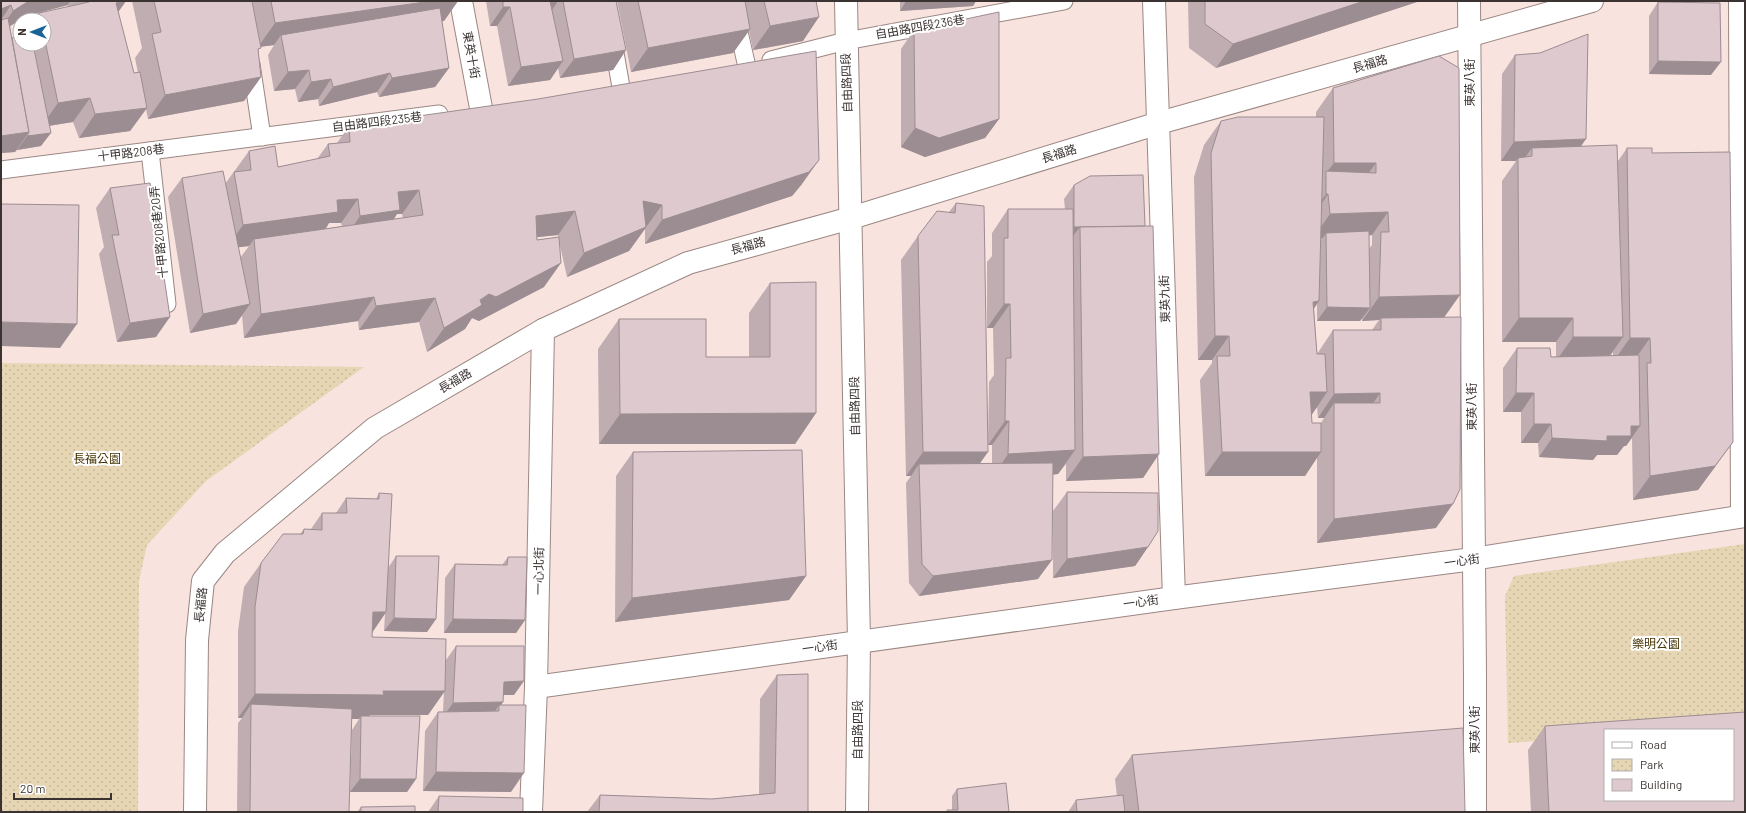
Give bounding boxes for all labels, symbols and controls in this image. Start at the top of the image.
street label: 自由路四段236巷 [874,11,966,41]
north arrow [12,12,52,52]
text: N [15,28,28,36]
street label: 東英十街 [461,30,483,80]
street label: 長福路 [1350,51,1389,75]
street label: 自由路四段 [838,53,854,113]
street label: 東英八街 [1462,59,1476,107]
street label: 自由路四段235巷 [331,109,423,133]
street label: 十甲路208巷 [97,141,165,163]
street label: 長福路 [1039,141,1078,165]
street label: 十甲路208巷20弄 [146,185,170,279]
street label: 長福路 [729,234,767,256]
street label: 東英九街 [1156,275,1172,323]
street label: 長福路 [435,365,474,395]
street label: 自由路四段 [846,376,862,436]
street label: 東英八街 [1464,383,1478,431]
park label: 長福公園 [73,451,121,465]
street label: 一心北街 [531,547,545,595]
street label: 一心街 [1443,551,1481,569]
street label: 長福路 [191,586,209,624]
street label: 一心街 [1122,592,1160,610]
park label: 樂明公園 [1632,636,1680,650]
street label: 一心街 [801,637,839,655]
street label: 自由路四段 [850,700,864,760]
street label: 東英八街 [1467,706,1481,754]
legend [1604,729,1734,801]
text: Road [1640,737,1667,751]
text: Park [1640,757,1664,771]
scale bar [14,775,111,801]
text: Building [1640,777,1682,791]
text: 20 m [20,781,46,795]

